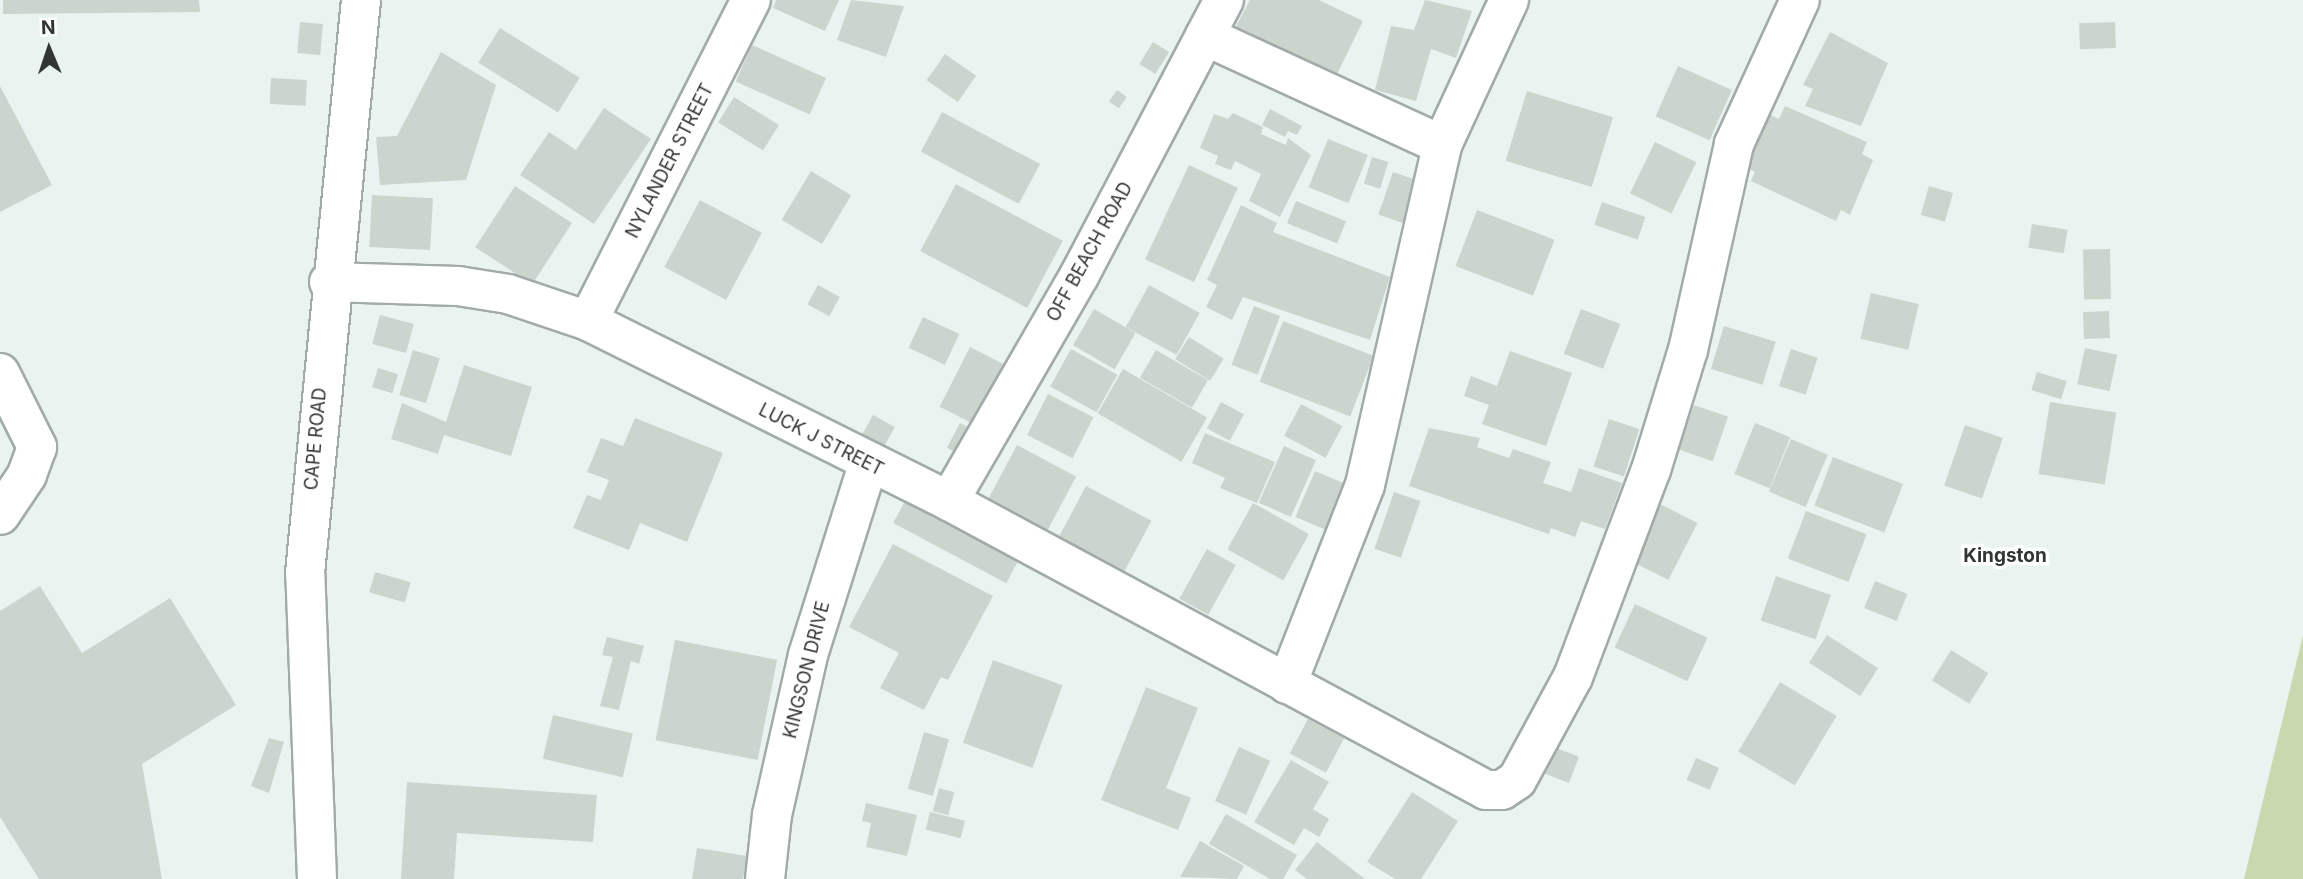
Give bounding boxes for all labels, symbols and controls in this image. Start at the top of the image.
north arrow [14,14,84,84]
text: N [41,16,56,39]
street label: NYLANDER STREET [622,80,718,242]
street label: OFF BEACH ROAD [1043,178,1137,326]
street label: CAPE ROAD [301,387,331,491]
street label: LUCK J STREET [755,399,887,481]
district label: Kingston [1963,545,2047,567]
street label: KINGSON DRIVE [780,599,834,741]

